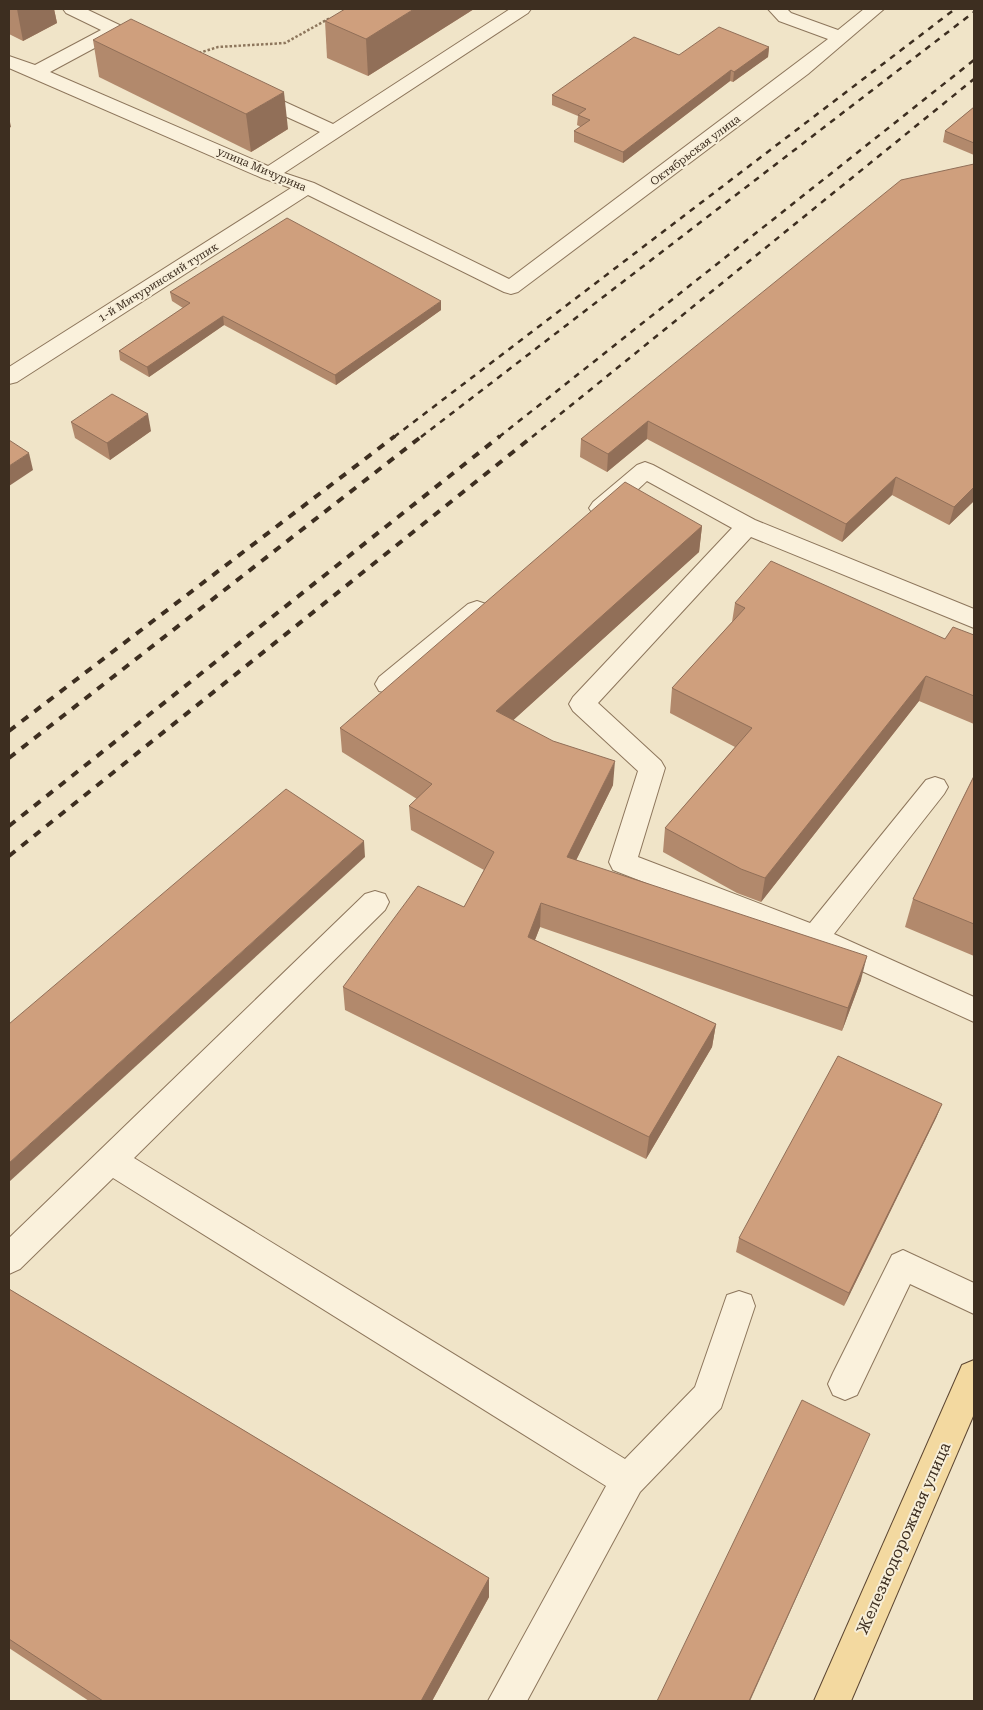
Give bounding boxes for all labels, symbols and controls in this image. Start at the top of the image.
street label: Октябрьская улица [648,112,743,188]
street label: улица Мичурина [215,145,308,194]
street label: 1-й Мичуринский тупик [96,240,221,325]
street label: Железнодорожная улица [852,1439,955,1637]

